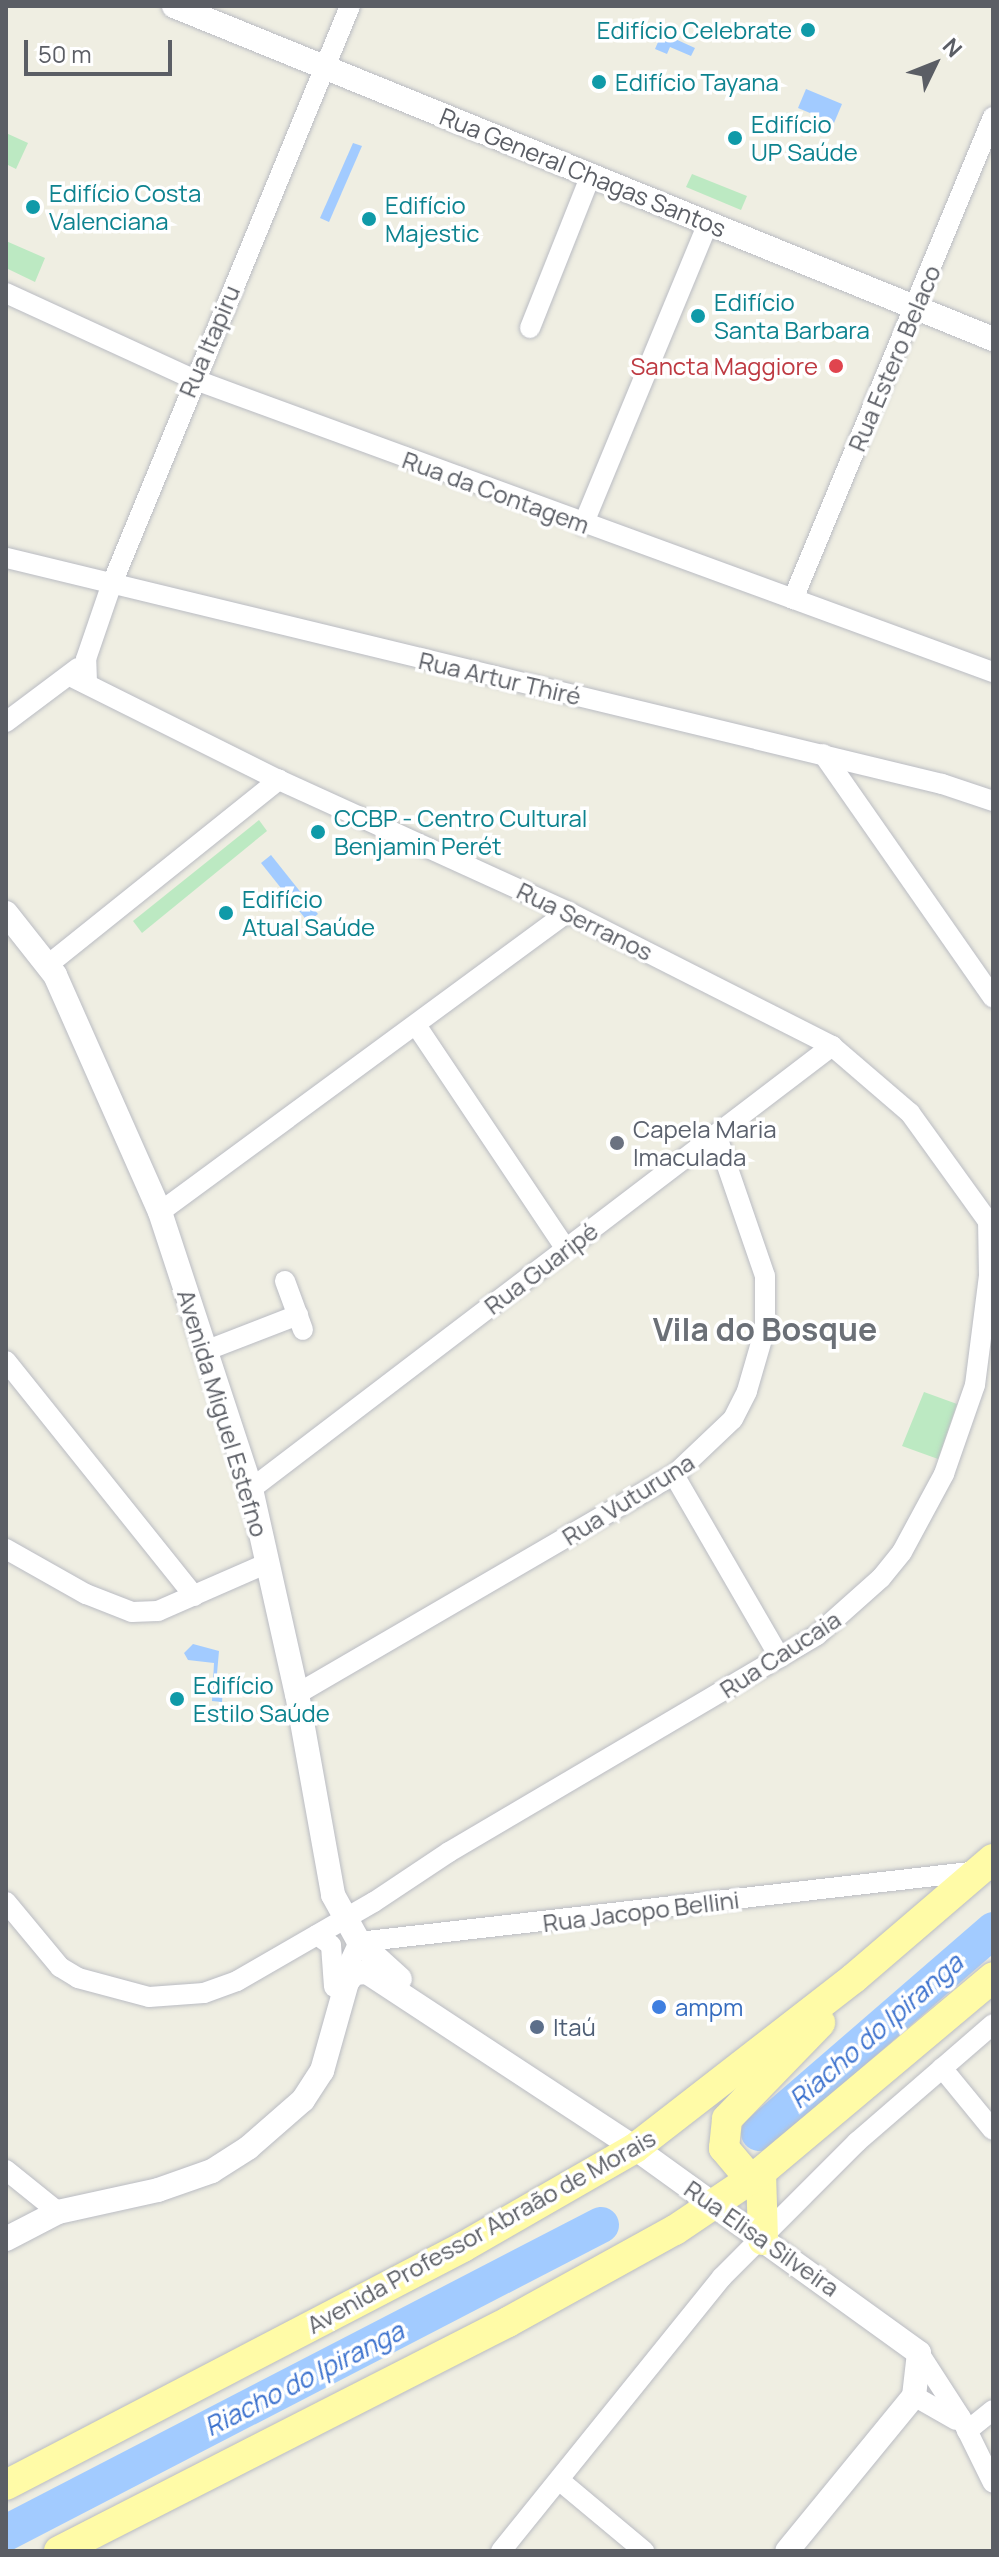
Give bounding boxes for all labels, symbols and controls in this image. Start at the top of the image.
place label: Edifício Celebrate [597,16,792,44]
marker: Edifício Celebrate [799,21,817,39]
scale bar [28,24,176,74]
north arrow [895,24,975,104]
text: N [936,32,969,64]
text: 50 m [38,37,92,70]
place label: Edifício Tayana [615,68,779,96]
marker: Edifício Tayana [590,73,608,91]
street label: Rua General Chagas Santos [436,101,730,243]
place label: Edifício UP Saúde [751,110,858,166]
marker: Edifício UP Saúde [726,129,744,147]
place label: Edifício Costa Valenciana [49,179,201,235]
place label: Edifício Majestic [385,191,480,247]
marker: Edifício Costa Valenciana [24,198,42,216]
marker: Edifício Majestic [360,210,378,228]
street label: Rua Estero Belaco [842,261,946,455]
street label: Rua Itapiru [173,281,245,401]
place label: Edifício Santa Barbara [714,288,870,344]
marker: Edifício Santa Barbara [689,307,707,325]
place label: Sancta Maggiore [631,352,818,380]
marker: Sancta Maggiore [825,355,847,377]
street label: Rua da Contagem [399,445,593,539]
street label: Rua Artur Thiré [416,645,584,711]
place label: CCBP - Centro Cultural Benjamin Perét [334,804,587,860]
marker: CCBP - Centro Cultural Benjamin Perét [309,823,327,841]
street label: Rua Serranos [512,876,658,966]
place label: Edifício Atual Saúde [242,885,375,941]
marker: Edifício Atual Saúde [217,904,235,922]
place label: Capela Maria Imaculada [633,1115,777,1171]
marker: Capela Maria Imaculada [608,1134,626,1152]
street label: Rua Guaripé [479,1216,603,1320]
street label: Avenida Miguel Estefno [172,1286,274,1540]
district label: Vila do Bosque [653,1310,877,1348]
street label: Rua Vuturuna [557,1447,699,1551]
street label: Rua Caucaia [714,1604,846,1704]
place label: Edifício Estilo Saúde [193,1671,330,1727]
marker: Edifício Estilo Saúde [168,1690,186,1708]
street label: Rua Jacopo Bellini [541,1885,741,1937]
water label: Riacho do Ipiranga [783,1947,969,2115]
place label: ampm [675,1993,743,2021]
marker: ampm [650,1998,668,2016]
place label: Itaú [553,2013,596,2041]
marker: Itaú [528,2018,546,2036]
street label: Avenida Professor Abraão de Morais [302,2123,660,2339]
street label: Rua Elisa Silveira [679,2174,845,2302]
water label: Riacho do Ipiranga [199,2315,409,2443]

